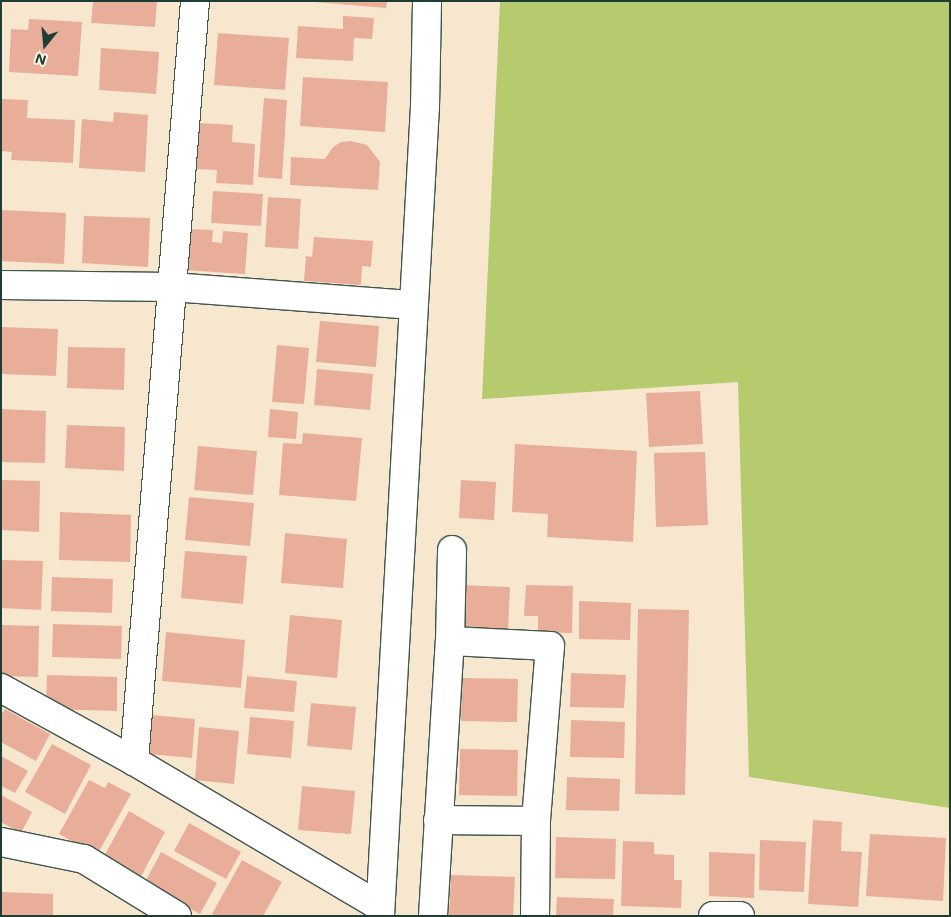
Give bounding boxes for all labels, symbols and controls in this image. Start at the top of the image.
north arrow [20,20,70,70]
text: N [33,49,48,70]

